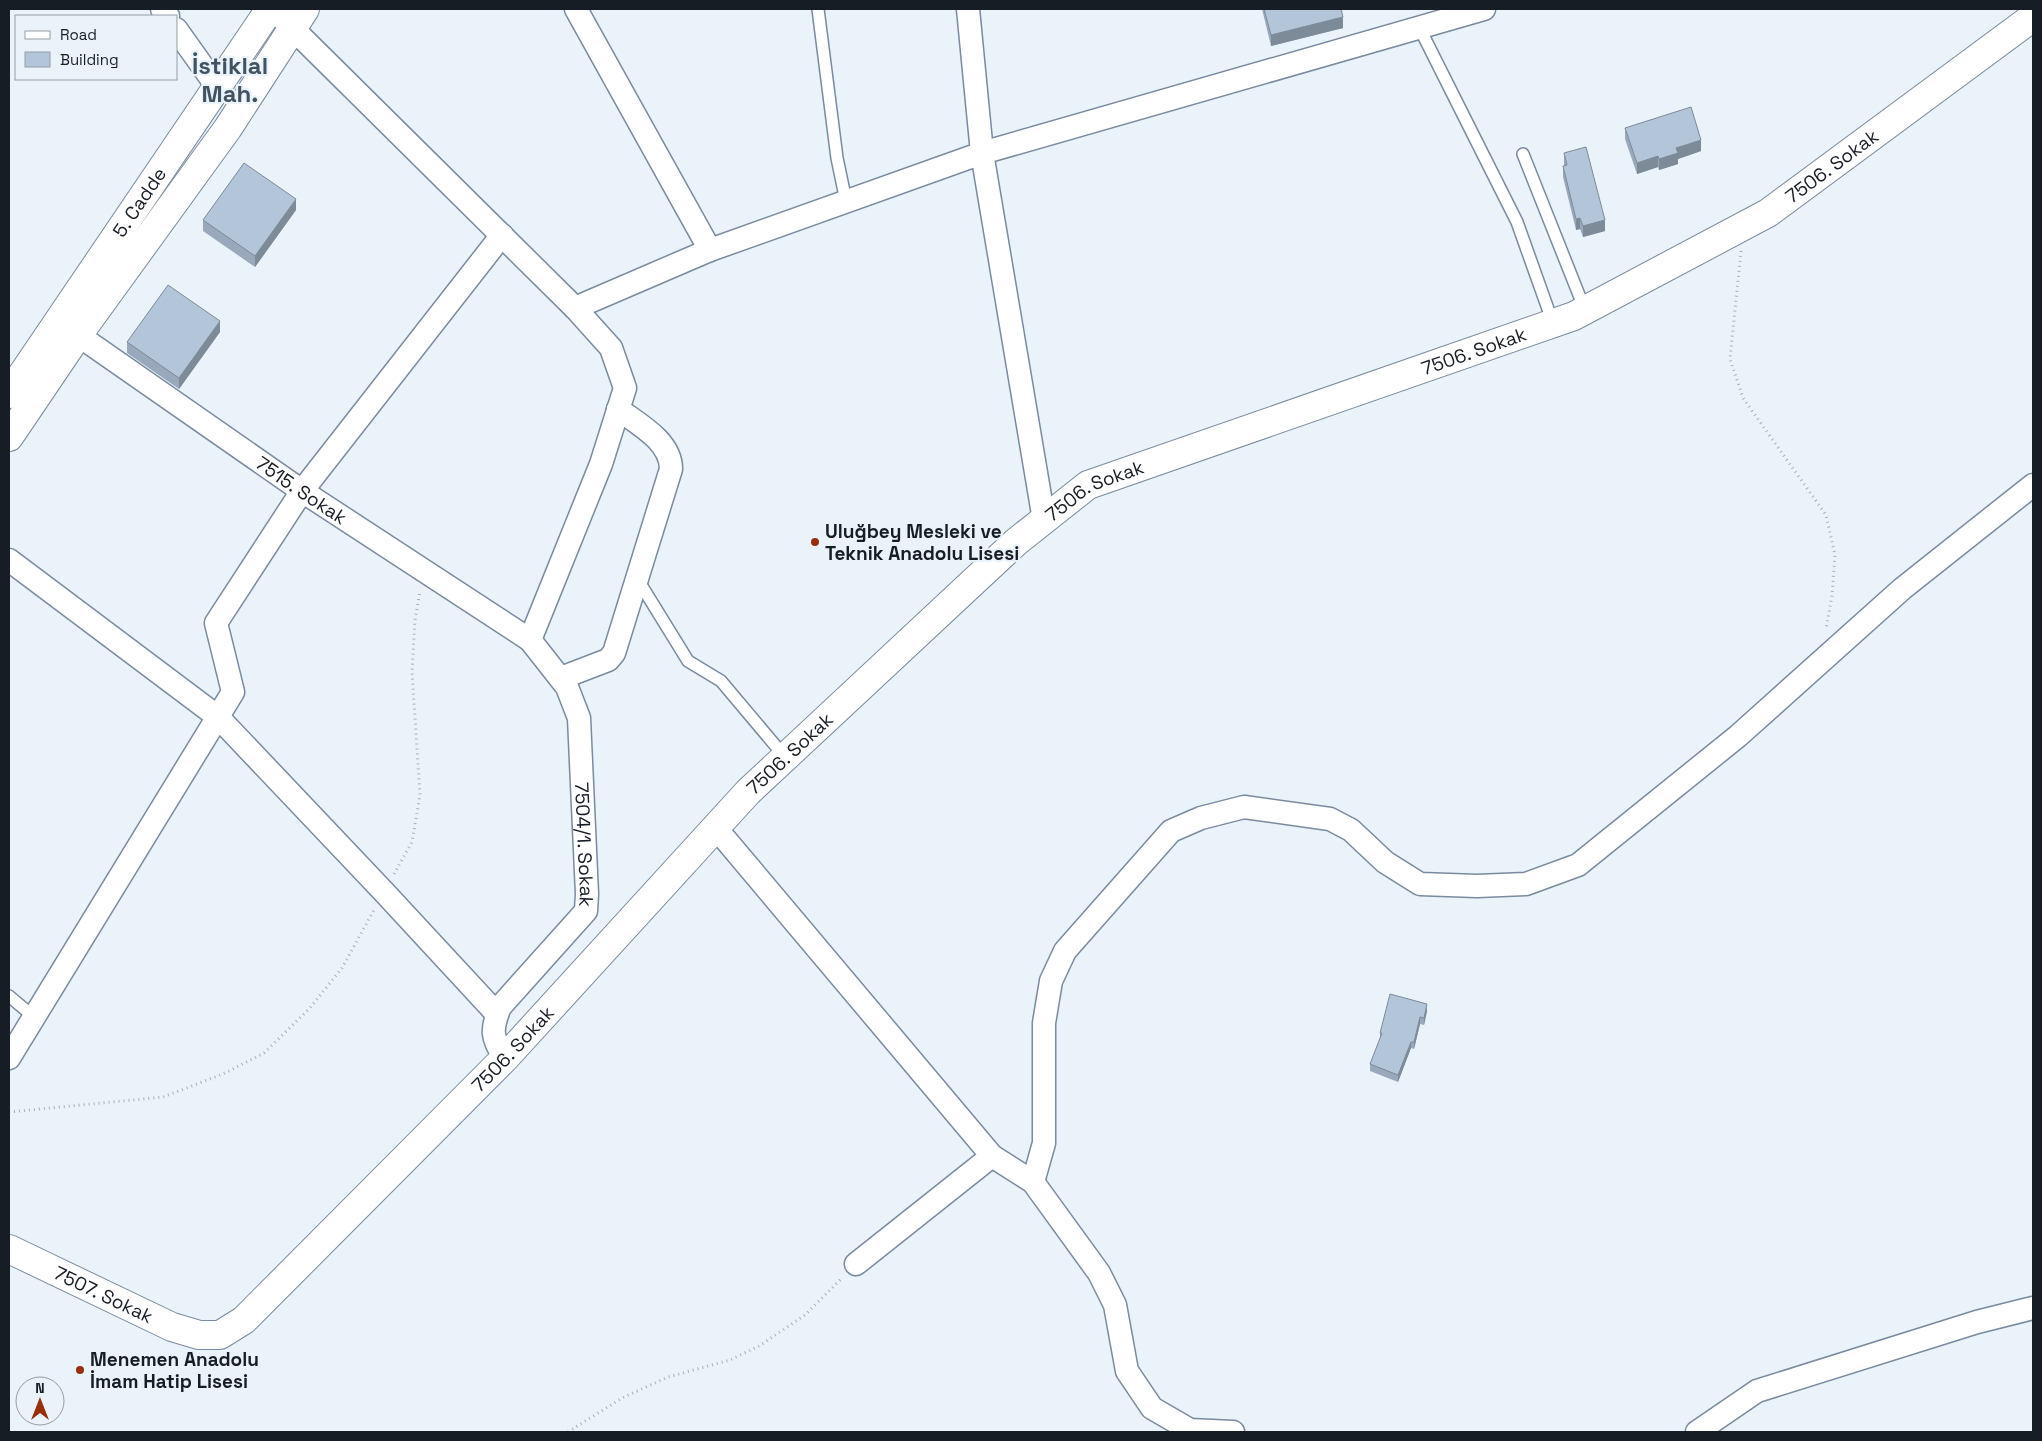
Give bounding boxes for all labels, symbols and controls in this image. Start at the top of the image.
legend [15,15,178,80]
text: Road [60,25,97,44]
text: Building [60,50,119,69]
district label: İstiklal Mah. [192,50,268,109]
street label: 7506. Sokak [1780,124,1883,209]
street label: 5. Cadde [107,163,172,242]
street label: 7506. Sokak [1418,322,1530,381]
street label: 7515. Sokak [251,451,352,530]
street label: 7506. Sokak [1040,455,1147,527]
place label: Uluğbey Mesleki ve Teknik Anadolu Lisesi [825,519,1019,566]
marker: Uluğbey Mesleki ve Teknik Anadolu Lisesi [809,536,821,548]
street label: 7506. Sokak [741,707,838,800]
street label: 7504/1. Sokak [569,782,599,908]
street label: 7506. Sokak [466,1001,560,1097]
street label: 7507. Sokak [50,1260,157,1329]
place label: Menemen Anadolu İmam Hatip Lisesi [90,1347,259,1394]
marker: Menemen Anadolu İmam Hatip Lisesi [74,1364,86,1376]
north arrow [15,1376,65,1426]
text: N [35,1379,45,1397]

